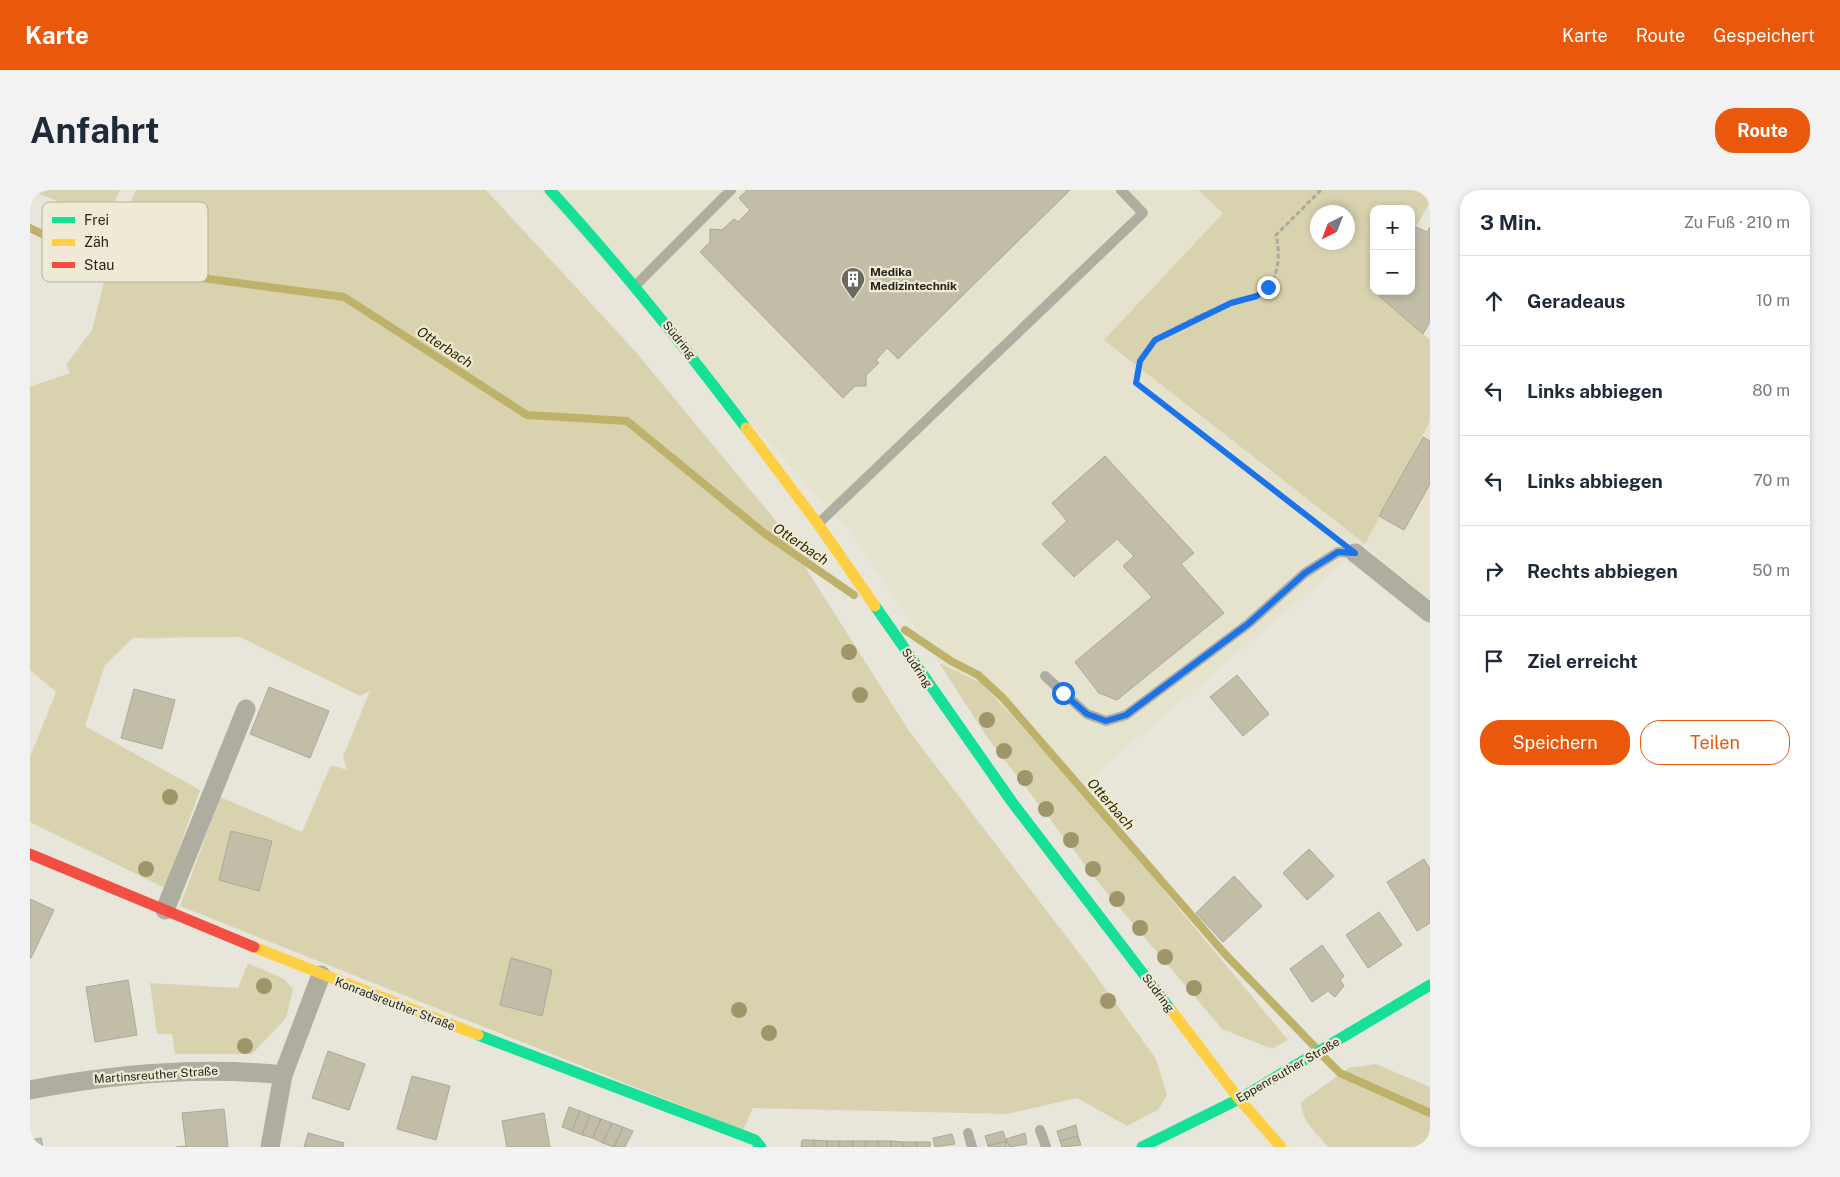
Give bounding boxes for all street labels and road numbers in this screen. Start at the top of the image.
street label: Südring [660,318,698,362]
street label: Südring [899,646,935,690]
street label: Südring [1139,971,1177,1015]
street label: Konradsreuther Straße [333,975,457,1033]
street label: Eppenreuther Straße [1234,1035,1342,1105]
street label: Martinsreuther Straße [94,1064,219,1086]

